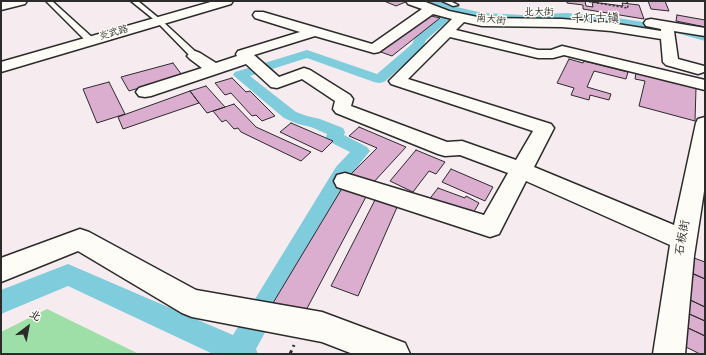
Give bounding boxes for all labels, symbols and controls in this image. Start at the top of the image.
street label: 北大街 [524,8,554,20]
street label: 南大街 [475,13,507,29]
district label: 千灯古镇 [571,13,619,27]
street label: 炎武路 [98,24,130,44]
street label: 石板街 [674,219,694,257]
north arrow [8,307,48,347]
text: 北 [25,307,43,327]

